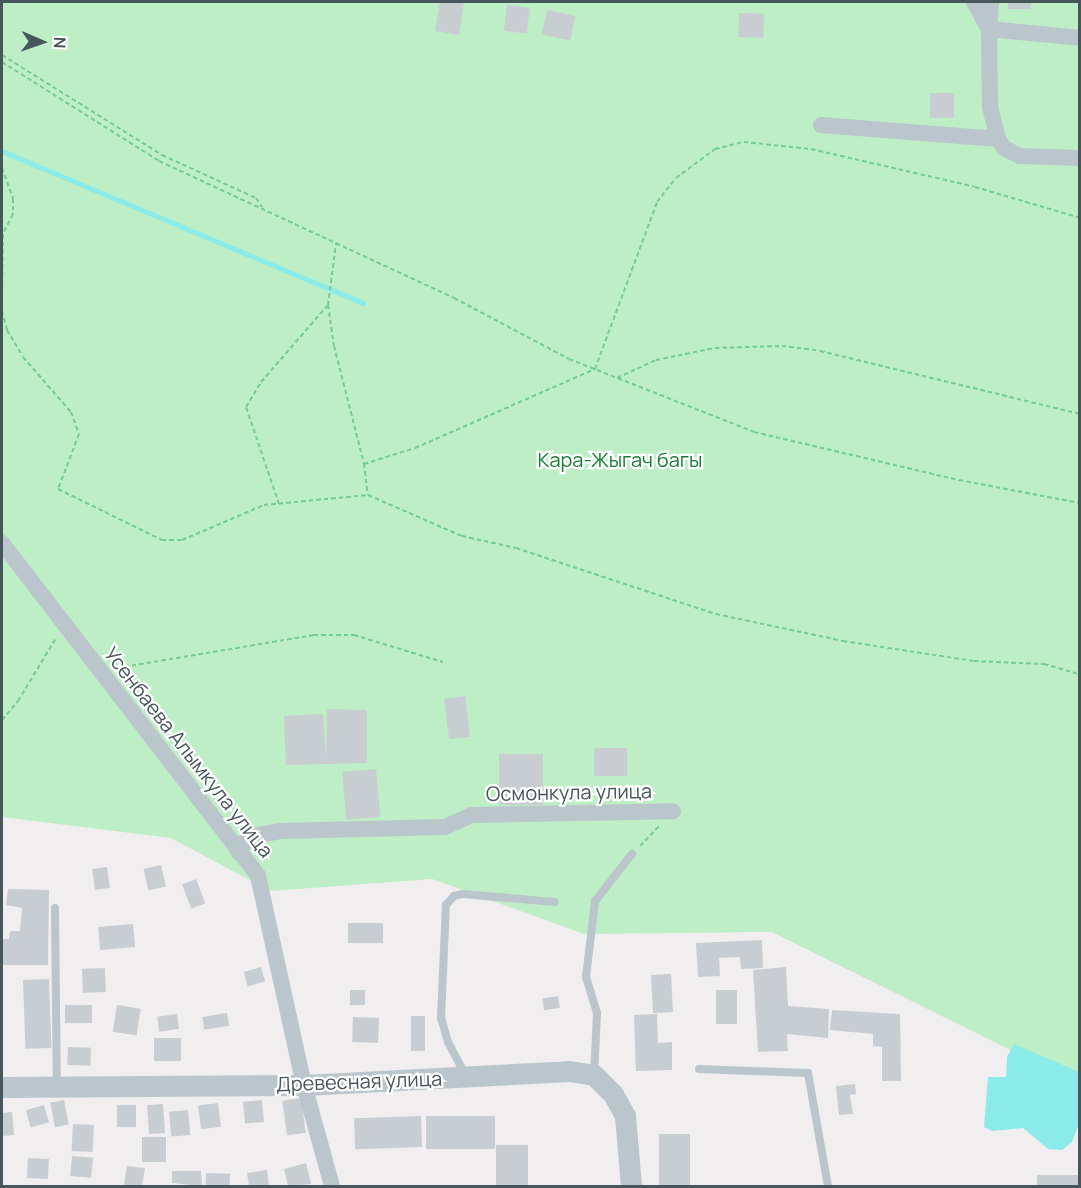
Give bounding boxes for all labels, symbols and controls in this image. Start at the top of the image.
north arrow [12,12,72,72]
text: N [49,36,71,49]
park label: Кара-Жыгач багы [538,447,702,471]
street label: Усенбаева Алымкула улица [99,642,279,862]
street label: Осмонкула улица [486,779,652,805]
street label: Древесная улица [276,1066,442,1096]

